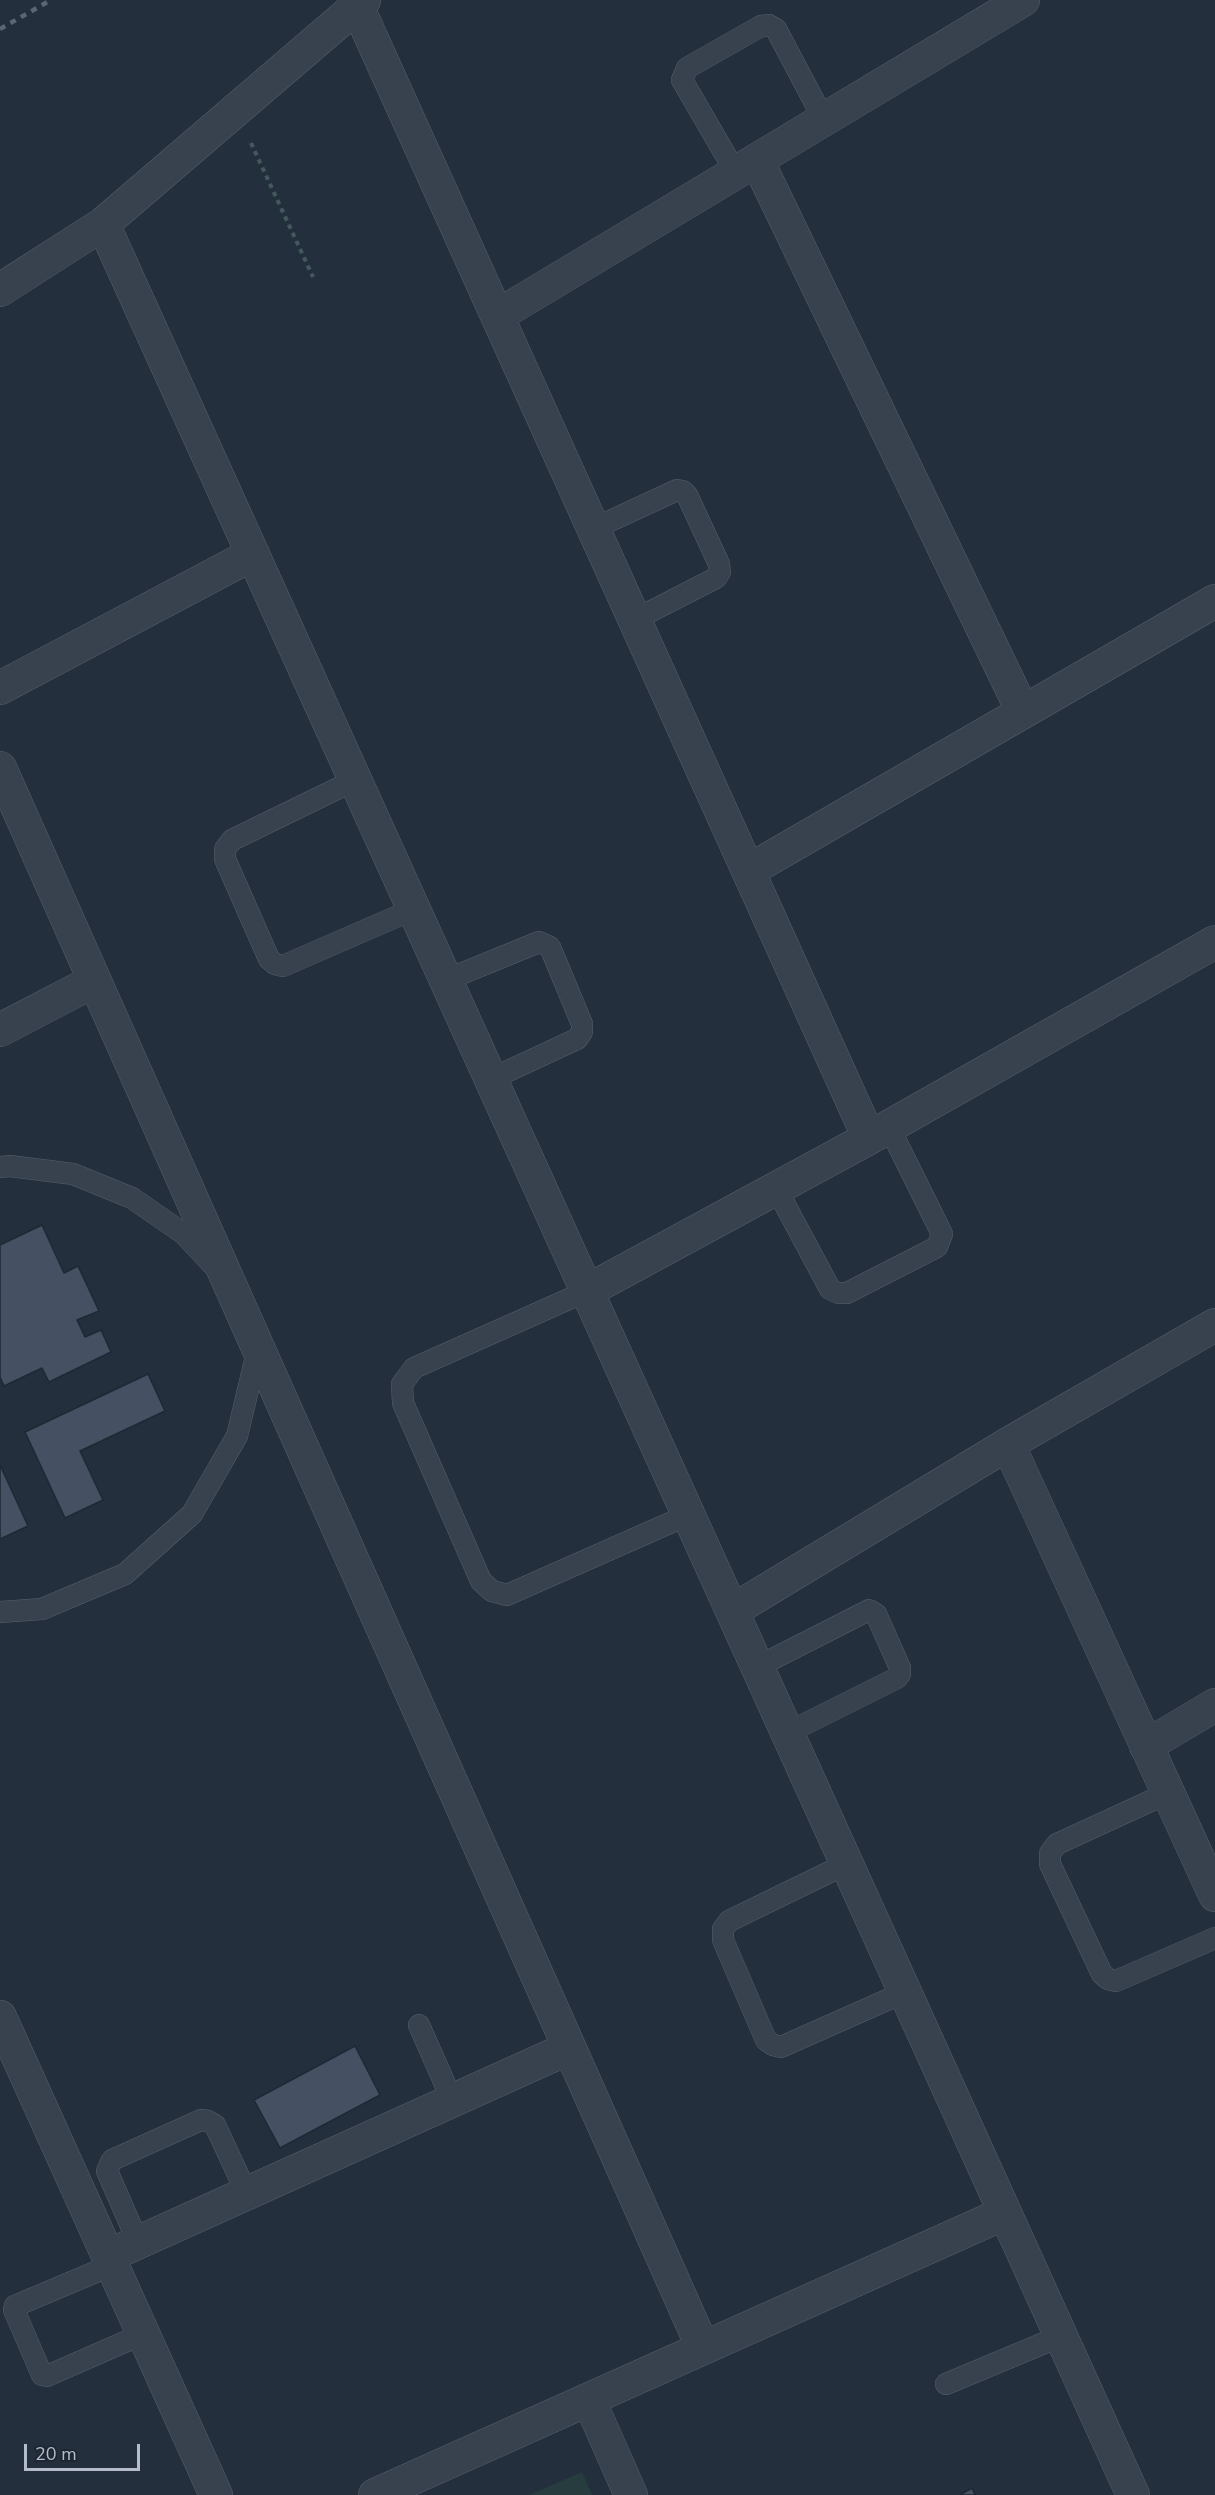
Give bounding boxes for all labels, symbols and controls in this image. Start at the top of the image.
scale bar [27,2432,142,2470]
text: 20 m [35,2442,77,2466]

